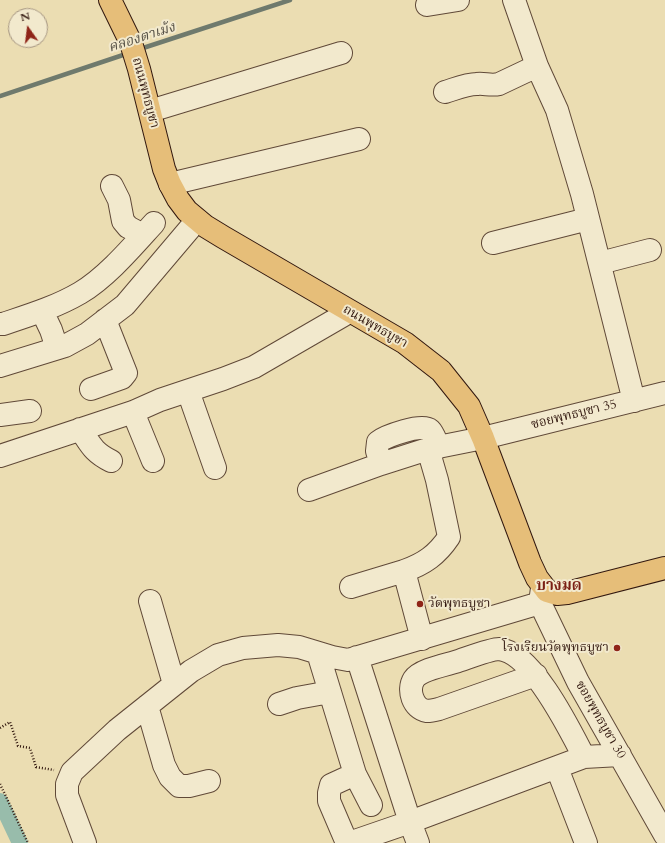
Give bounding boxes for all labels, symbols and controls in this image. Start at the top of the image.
north arrow [8,8,48,48]
text: N [19,8,32,25]
water label: คลองตาเม้ง [107,19,177,57]
street label: ถนนพุทธบูชา [128,56,162,130]
street label: ถนนพุทธบูชา [340,302,410,352]
street label: ซอยพุทธบูชา 35 [530,397,618,433]
district label: บางมด [536,578,582,596]
place label: วัดพุทธบูชา [428,596,490,612]
marker: วัดพุทธบูชา [415,599,425,609]
place label: โรงเรียนวัดพุทธบูชา [502,640,609,656]
marker: โรงเรียนวัดพุทธบูชา [612,643,622,653]
street label: ซอยพุทธบูชา 30 [571,678,629,762]

